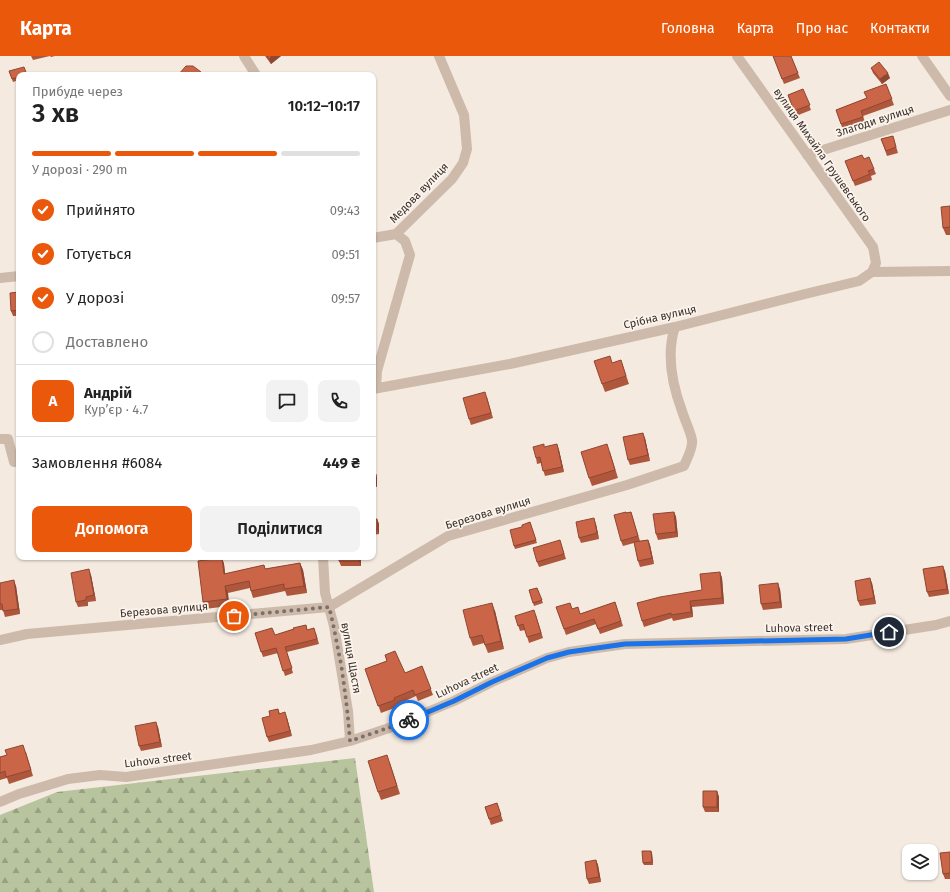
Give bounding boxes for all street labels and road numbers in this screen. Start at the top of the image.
street label: вулиця Михайла Грушевського [771,86,873,224]
street label: Злагоди вулиця [834,102,916,140]
street label: Медова вулиця [387,160,451,226]
street label: Срібна вулиця [622,302,698,332]
street label: Березова вулиця [444,494,532,532]
street label: Березова вулиця [119,600,209,620]
street label: вулиця Щастя [338,621,364,695]
street label: Luhova street [765,621,833,635]
street label: Luhova street [434,661,500,701]
street label: Luhova street [124,749,192,771]

